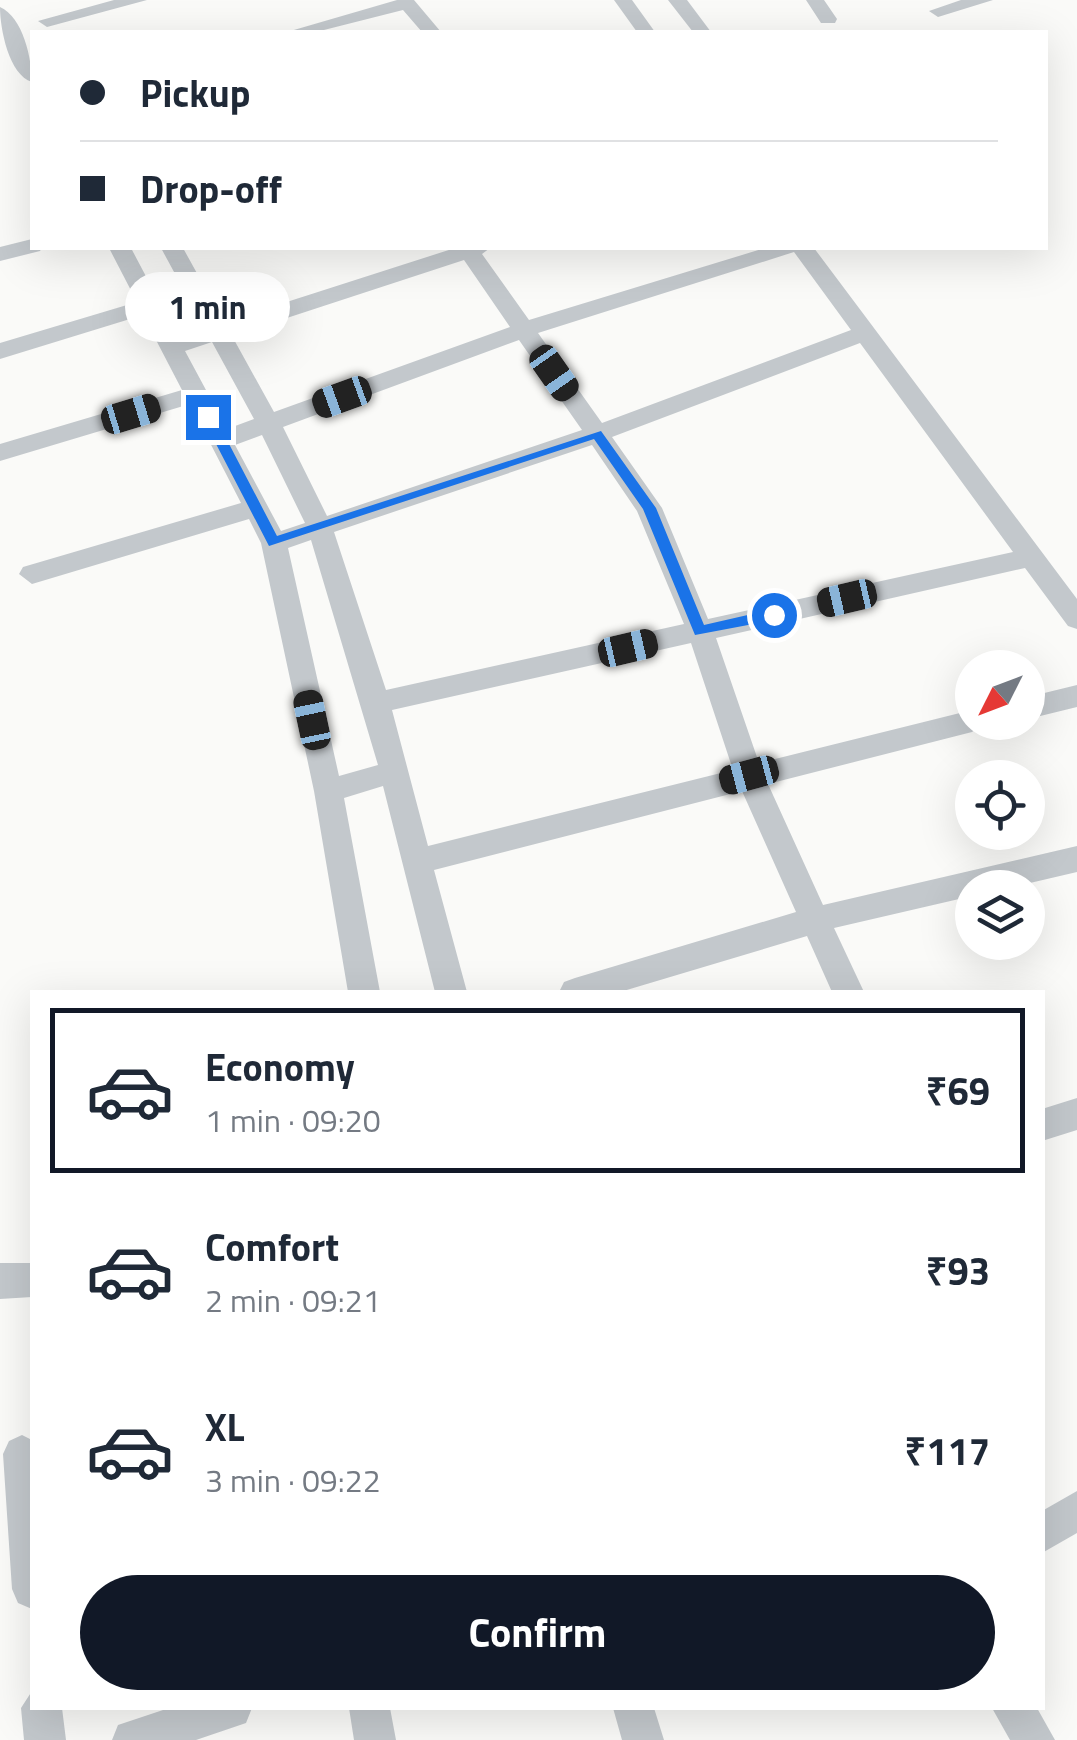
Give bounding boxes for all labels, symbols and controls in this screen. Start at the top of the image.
text: Pickup [140,64,250,122]
text: Drop-off [140,160,282,218]
callout: 1 min [126,272,290,342]
text: 1 min [169,283,246,331]
car [525,340,583,406]
car [309,373,375,421]
car [98,391,164,437]
route end [186,395,231,440]
car [814,577,880,619]
route start [752,593,797,638]
car [595,627,661,669]
north arrow [955,650,1045,740]
map controls [955,650,1045,960]
car [291,688,333,752]
car [716,753,782,797]
button: locate [955,760,1045,850]
button: layers [955,870,1045,960]
text: Economy [205,1038,355,1096]
icon: car [85,1046,175,1136]
text: ₹69 [926,1062,990,1120]
text: 1 min · 09:20 [205,1096,381,1144]
text: Comfort [205,1218,339,1276]
icon: car [85,1226,175,1316]
text: ₹93 [926,1242,990,1300]
text: 2 min · 09:21 [205,1276,381,1324]
text: XL [205,1398,245,1456]
icon: car [85,1406,175,1496]
text: ₹117 [904,1422,990,1480]
text: 3 min · 09:22 [205,1456,381,1504]
button: Confirm [80,1575,995,1690]

